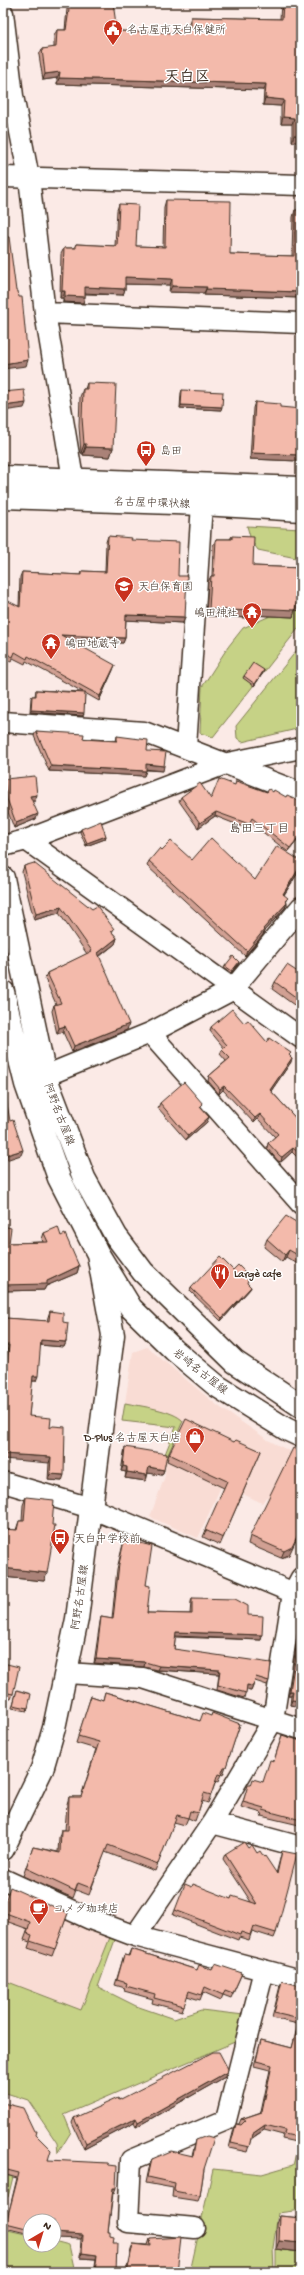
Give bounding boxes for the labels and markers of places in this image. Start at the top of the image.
public building icon: 名古屋市天白保健所 [102,18,124,46]
place label: 名古屋市天白保健所 [127,24,226,37]
bus stop icon: 島田 [135,439,157,467]
place label: 島田 [160,445,182,458]
school or university icon: 天白保育園 [113,575,135,603]
place label: 天白保育園 [138,581,193,594]
temple icon: 嶋田神社 [241,601,263,629]
place label: 嶋田神社 [194,607,238,620]
temple icon: 嶋田地蔵寺 [40,632,62,660]
place label: 嶋田地蔵寺 [65,638,120,651]
restaurant icon: Largè cafe [209,1262,231,1290]
place label: Largè cafe [234,1268,282,1281]
shop icon: D-Plus 名古屋天白店 [184,1426,206,1454]
place label: D-Plus 名古屋天白店 [83,1432,181,1445]
bus stop icon: 天白中学校前 [49,1527,71,1555]
place label: 天白中学校前 [74,1533,140,1546]
cafe icon: コメダ珈琲店 [28,1897,50,1925]
place label: コメダ珈琲店 [53,1903,119,1916]

